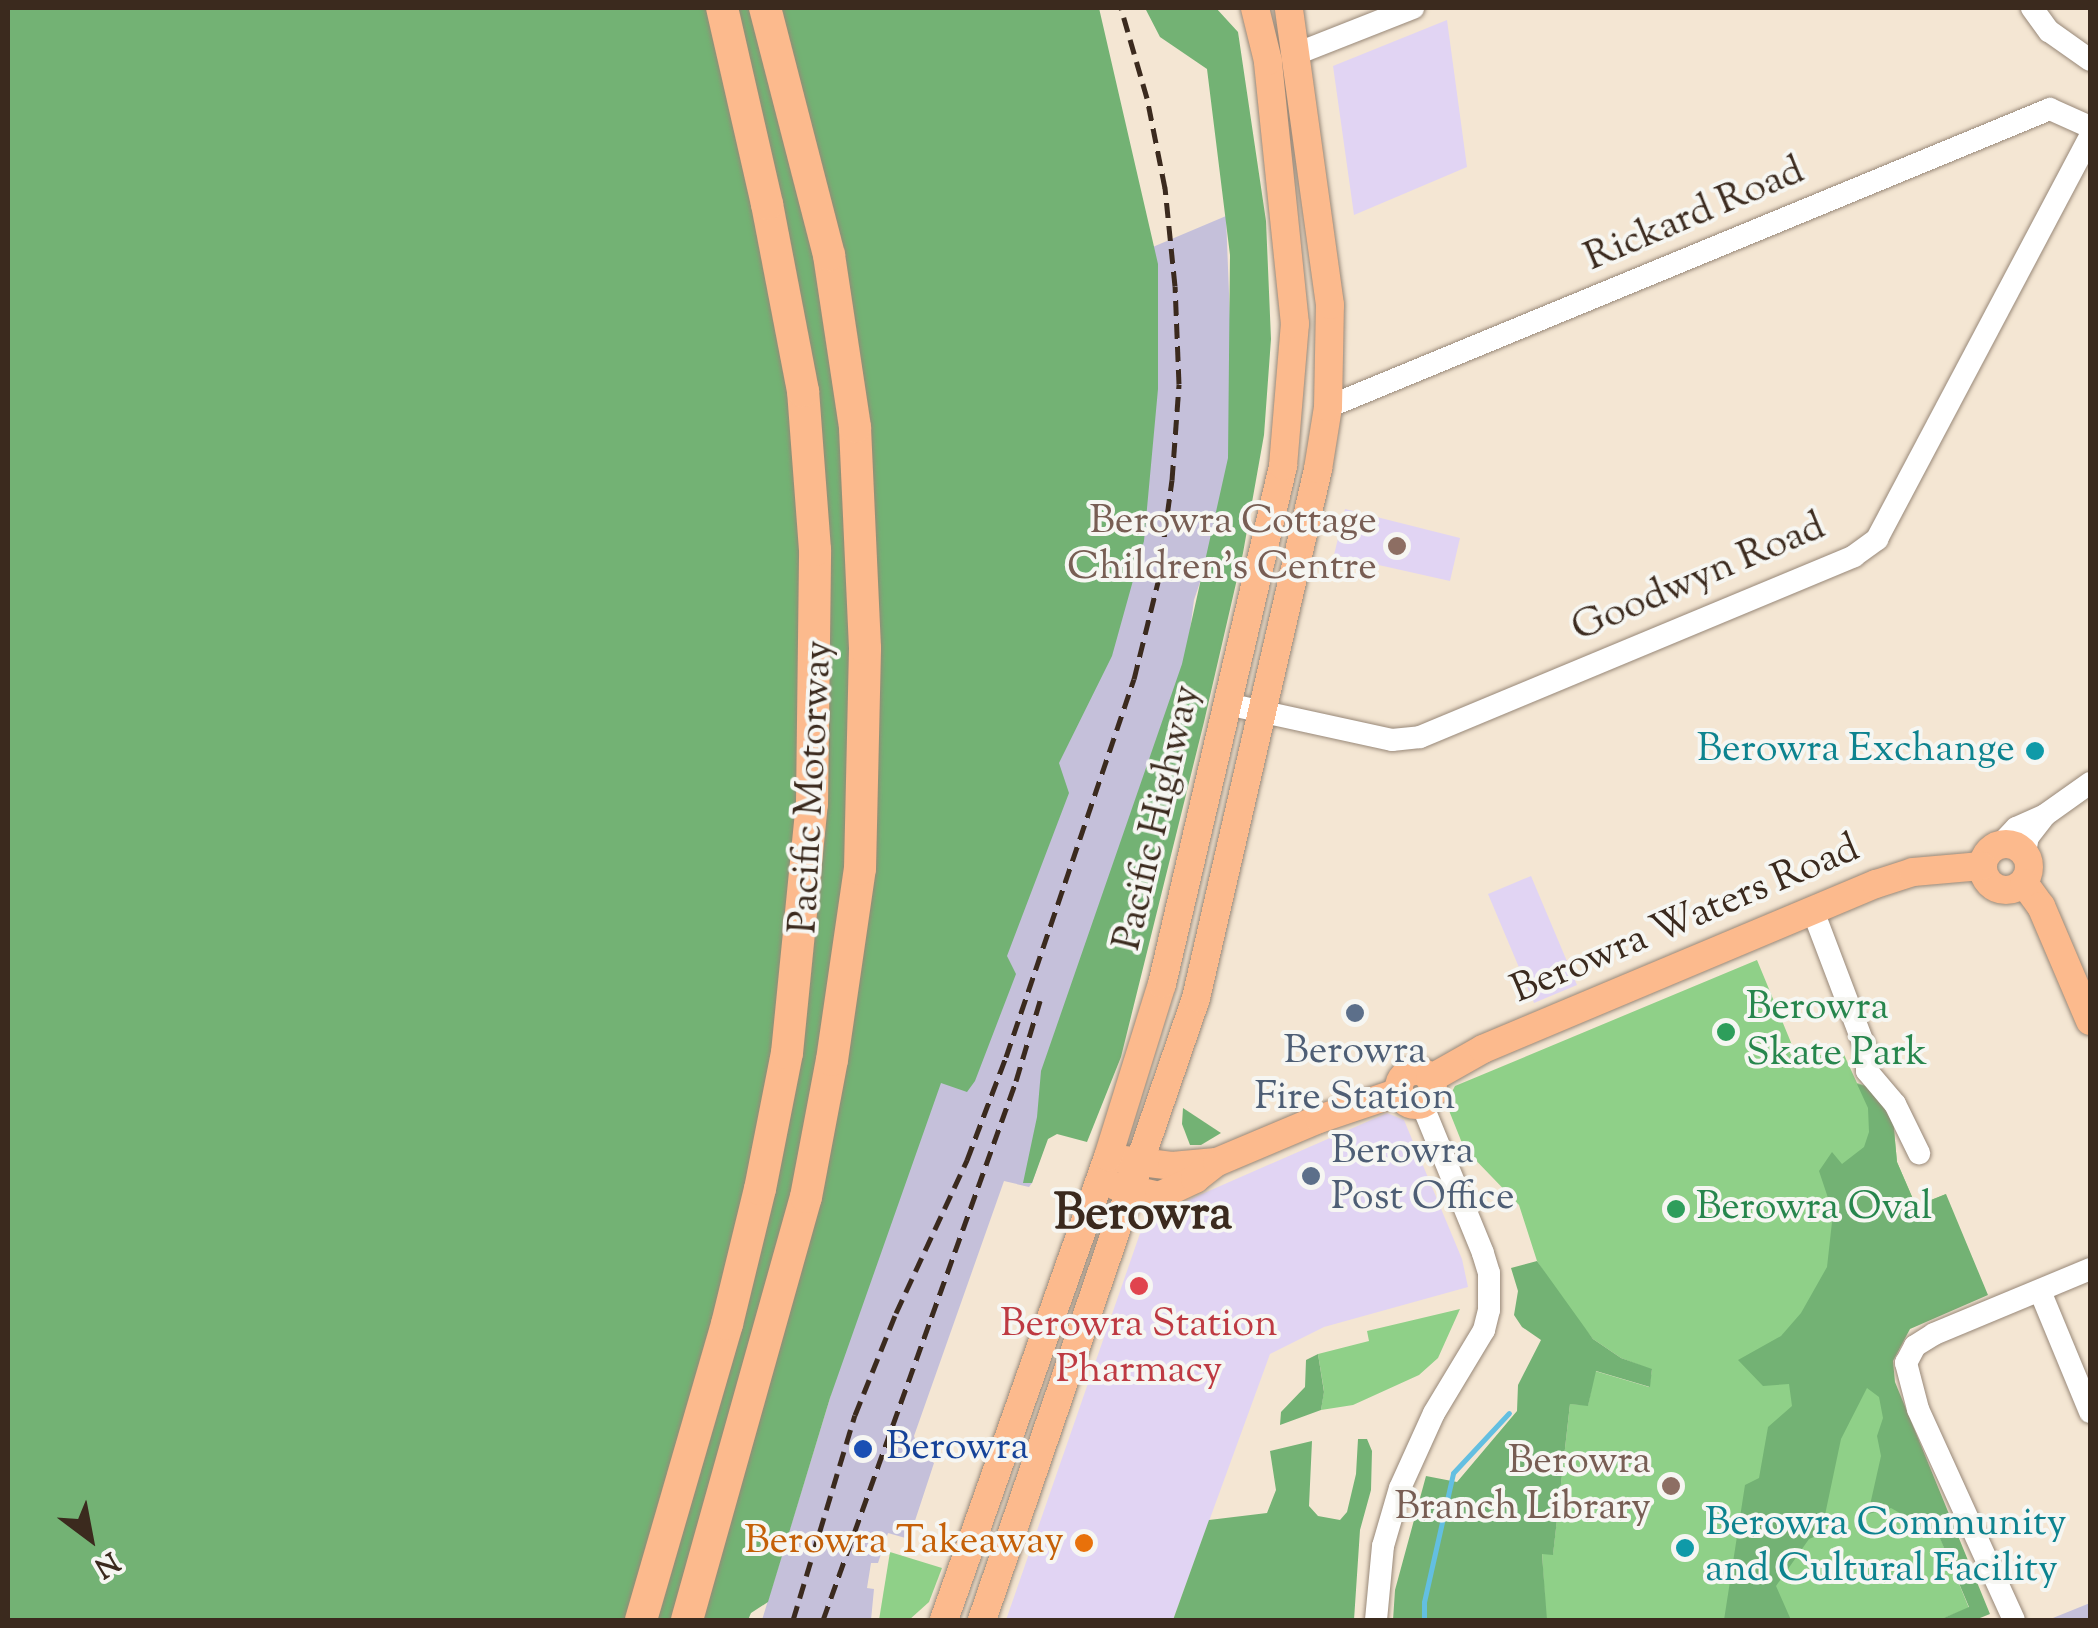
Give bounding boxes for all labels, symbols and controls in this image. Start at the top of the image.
street label: Rickard Road [1578,148,1812,284]
place label: Berowra Cottage Children's Centre [1067,499,1377,593]
street label: Goodwyn Road [1565,504,1833,654]
marker: Berowra Cottage Children's Centre [1386,535,1408,557]
street label: Pacific Motorway [781,639,845,935]
street label: Pacific Highway [1105,681,1213,955]
place label: Berowra Exchange [1697,727,2015,775]
marker: Berowra Exchange [2024,740,2046,762]
street label: Berowra Waters Road [1505,826,1867,1016]
place label: Berowra Skate Park [1746,985,1927,1079]
marker: Berowra Fire Station [1344,1002,1366,1024]
marker: Berowra Skate Park [1715,1021,1737,1043]
place label: Berowra Fire Station [1255,1029,1455,1123]
place label: Berowra Post Office [1331,1129,1515,1223]
marker: Berowra Post Office [1300,1165,1322,1187]
place label: Berowra Oval [1696,1185,1932,1233]
district label: Berowra [1054,1187,1232,1247]
marker: Berowra Oval [1665,1198,1687,1220]
marker: Berowra Station Pharmacy [1128,1275,1150,1297]
place label: Berowra Station Pharmacy [1000,1302,1278,1396]
place label: Berowra [886,1425,1029,1473]
marker: Berowra [850,1436,876,1462]
place label: Berowra Branch Library [1394,1439,1651,1533]
marker: Berowra Branch Library [1660,1475,1682,1497]
north arrow [40,1488,140,1588]
place label: Berowra Community and Cultural Facility [1705,1501,2067,1595]
place label: Berowra Takeaway [744,1519,1064,1567]
marker: Berowra Takeaway [1073,1532,1095,1554]
marker: Berowra Community and Cultural Facility [1674,1537,1696,1559]
text: N [86,1541,126,1586]

